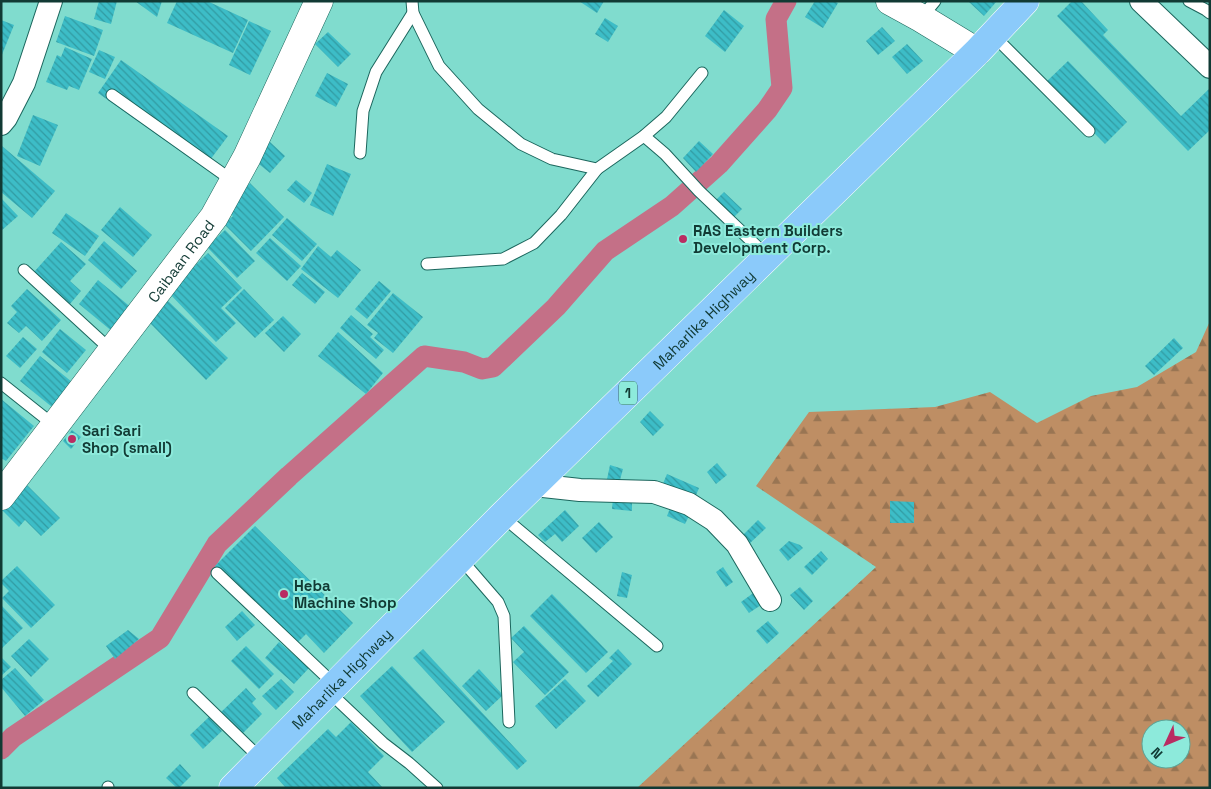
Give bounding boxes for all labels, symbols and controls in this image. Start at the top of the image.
street label: Caibaan Road [143,216,218,306]
place label: RAS Eastern Builders Development Corp. [693,221,843,257]
marker: RAS Eastern Builders Development Corp. [677,233,689,245]
street label: Maharlika Highway [649,265,758,373]
road number: 1 [619,382,637,404]
place label: Sari Sari Shop (small) [82,421,172,457]
marker: Sari Sari Shop (small) [66,433,78,445]
place label: Heba Machine Shop [294,576,397,612]
marker: Heba Machine Shop [278,588,290,600]
street label: Maharlika Highway [287,624,395,733]
north arrow [1141,719,1191,769]
text: N [1147,743,1166,763]

